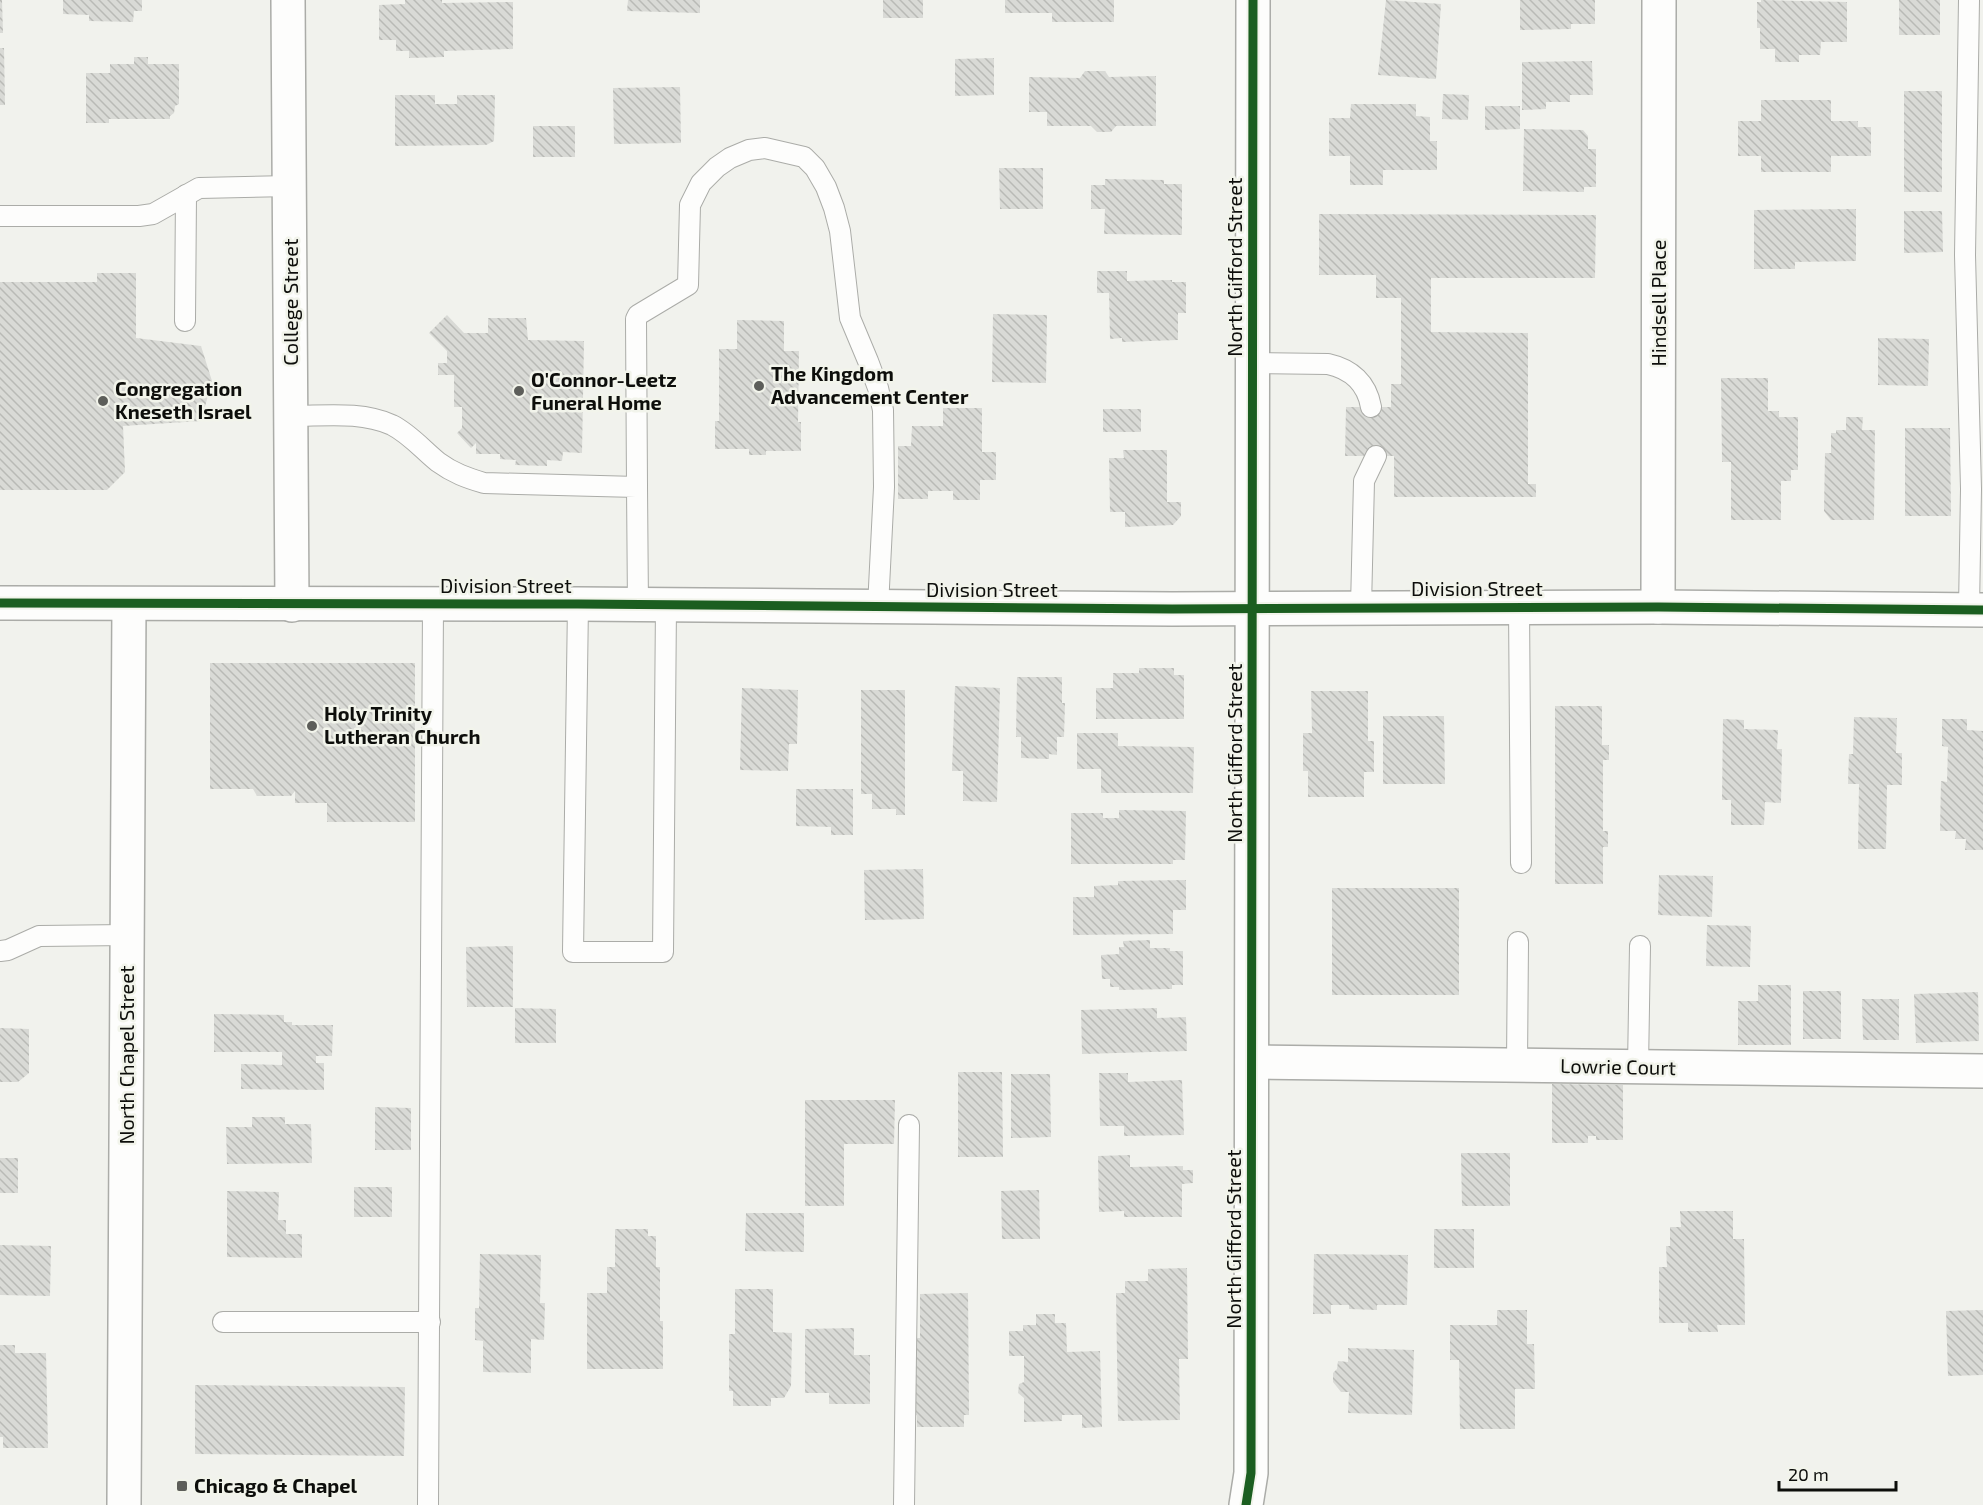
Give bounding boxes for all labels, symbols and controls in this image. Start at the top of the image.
street label: North Gifford Street [1222,177,1246,357]
street label: College Street [278,238,302,366]
street label: Hindsell Place [1646,239,1670,367]
place label: The Kingdom Advancement Center [771,361,969,408]
place label: O'Connor-Leetz Funeral Home [531,367,677,414]
place label: Congregation Kneseth Israel [115,376,252,423]
marker: The Kingdom Advancement Center [752,379,766,393]
marker: O'Connor-Leetz Funeral Home [512,384,526,398]
marker: Congregation Kneseth Israel [96,394,110,408]
street label: Division Street [440,573,572,597]
street label: Division Street [1411,576,1543,600]
street label: Division Street [926,577,1058,601]
street label: North Gifford Street [1222,663,1246,843]
place label: Holy Trinity Lutheran Church [324,701,481,748]
marker: Holy Trinity Lutheran Church [305,719,319,733]
street label: North Chapel Street [114,965,138,1145]
street label: Lowrie Court [1560,1053,1677,1079]
street label: North Gifford Street [1221,1149,1245,1329]
scale bar [1779,1454,1896,1492]
text: 20 m [1788,1463,1829,1485]
place label: Chicago & Chapel [194,1473,358,1497]
marker: Chicago & Chapel [175,1479,189,1493]

